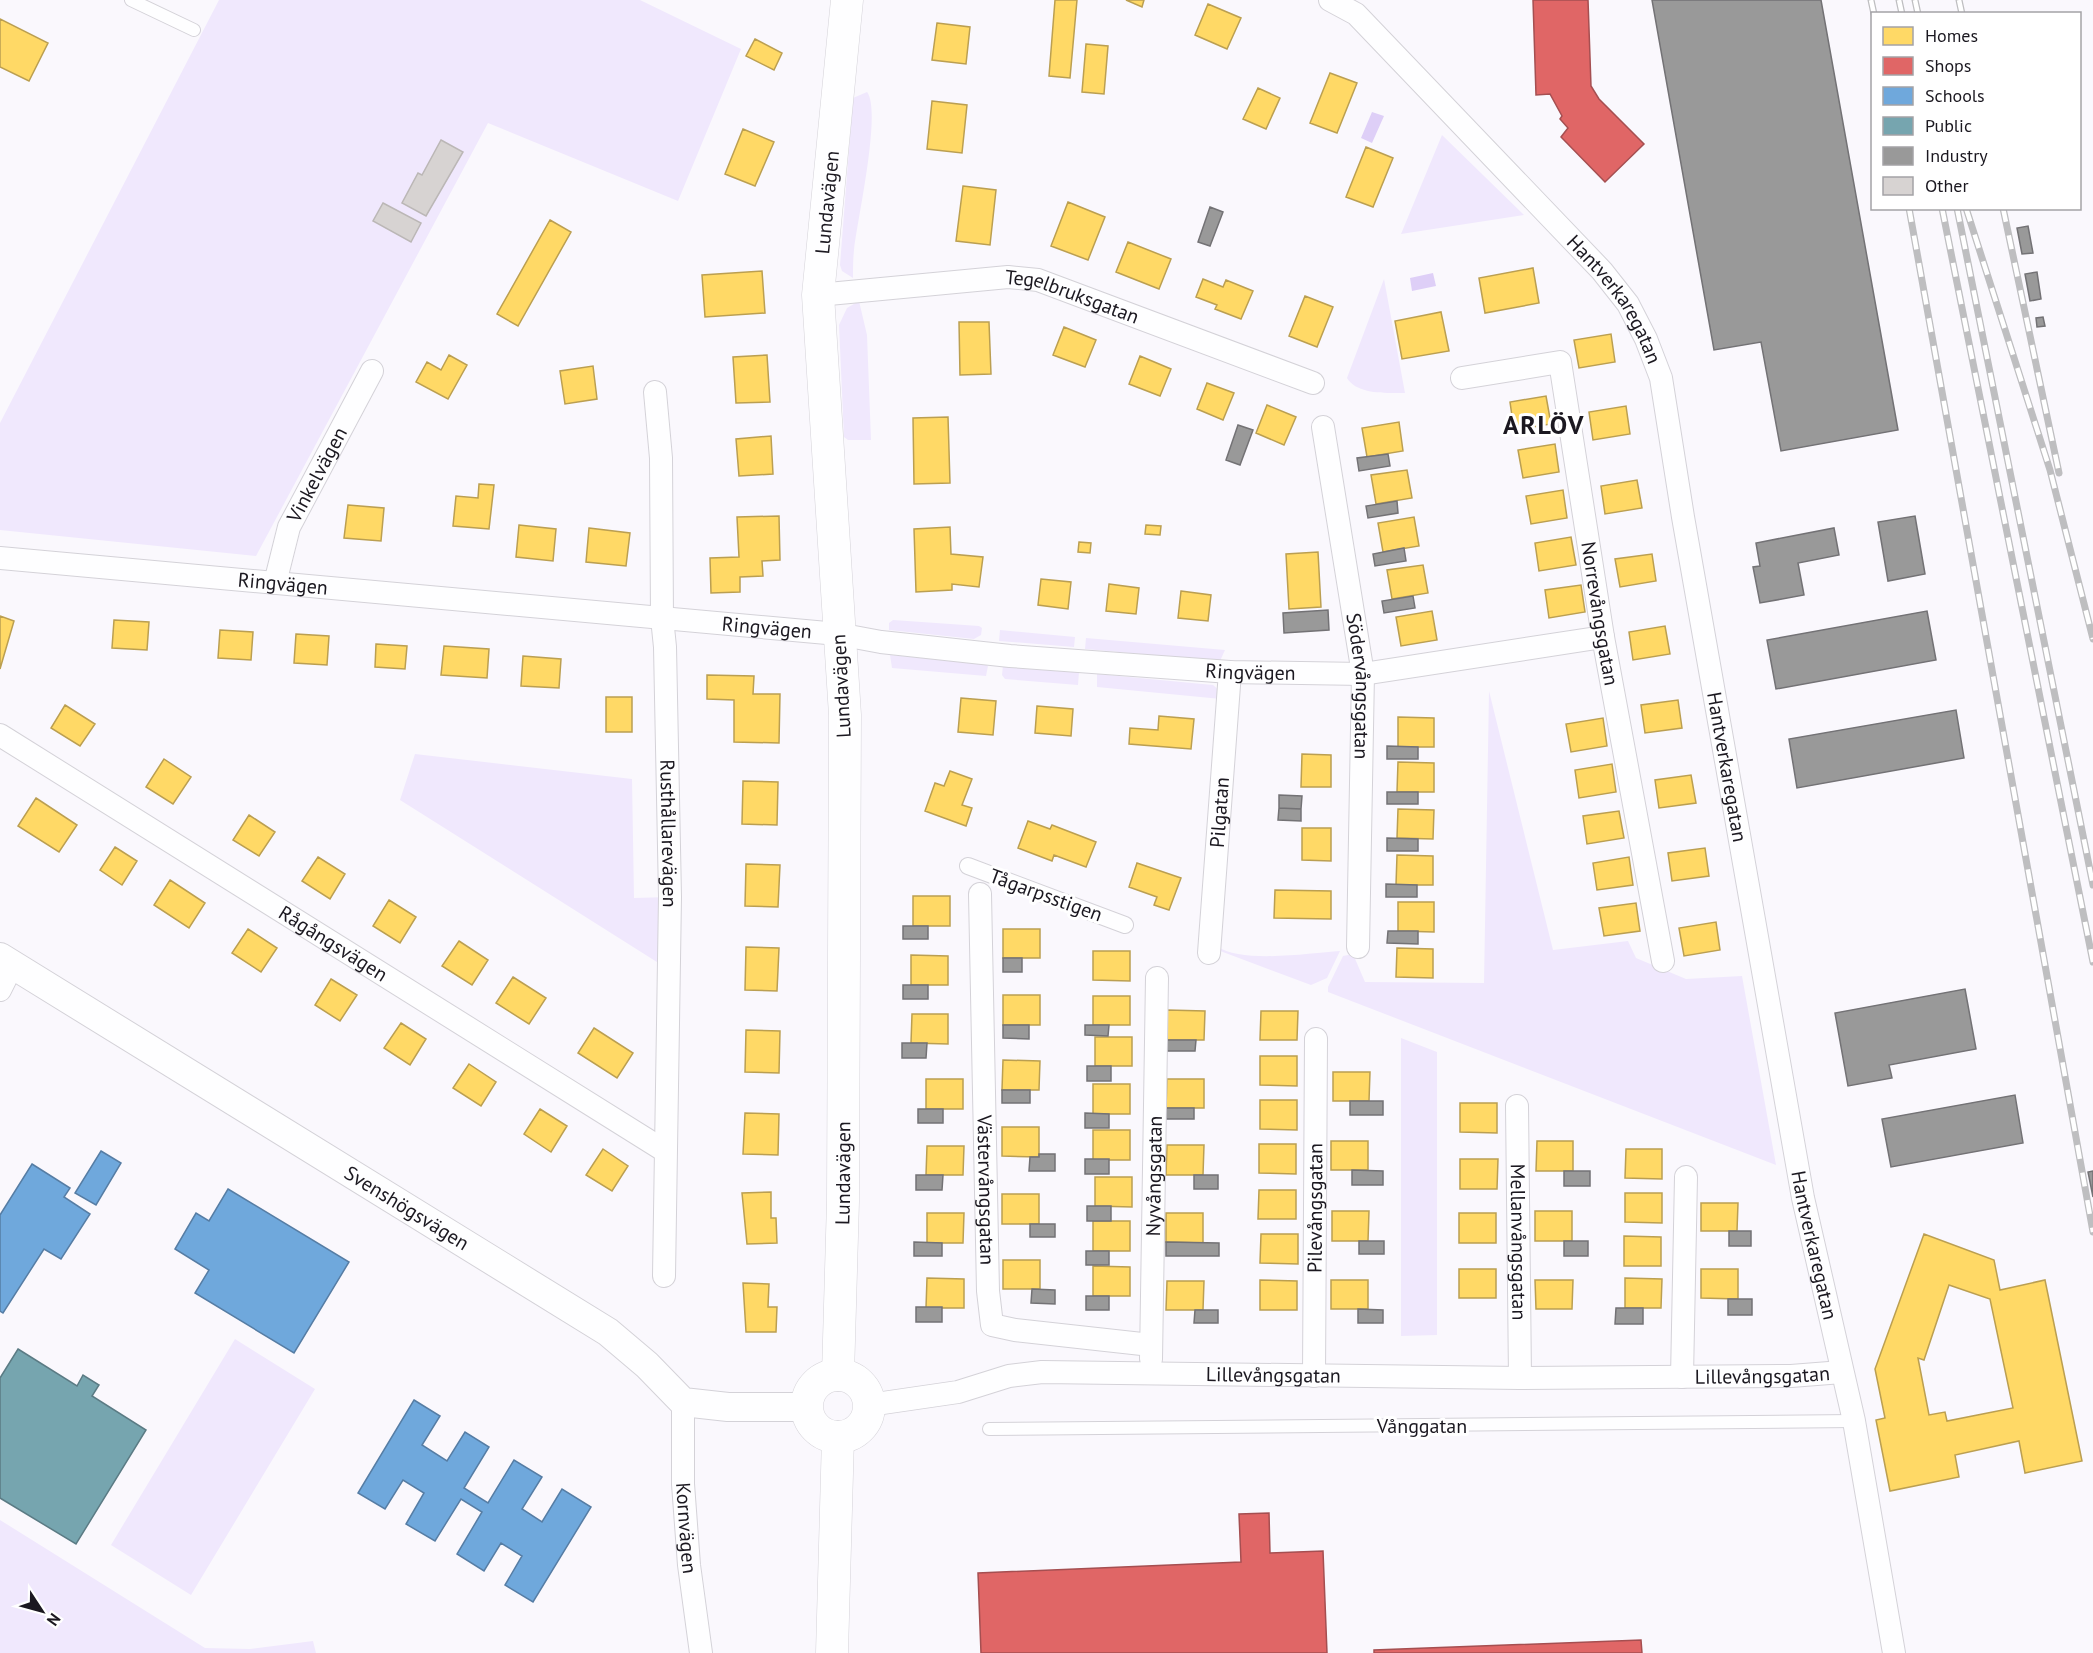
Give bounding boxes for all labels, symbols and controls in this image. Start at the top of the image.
legend [1871,12,2081,210]
text: Homes [1925,24,1978,47]
text: Shops [1925,54,1971,77]
text: Schools [1925,84,1985,107]
text: Public [1925,114,1972,137]
text: Industry [1925,144,1988,167]
street label: Lundavägen [809,149,845,255]
text: Other [1925,174,1969,197]
street label: Hantverkaregatan [1561,229,1667,367]
street label: Tegelbruksgatan [1004,264,1143,330]
district label: ARLÖV [1503,408,1585,441]
street label: Vinkelvägen [280,422,353,528]
street label: Norrevångsgatan [1575,540,1625,688]
street label: Ringvägen [237,567,329,601]
street label: Ringvägen [721,611,813,645]
street label: Södervångsgatan [1340,611,1376,760]
street label: Lundavägen [825,634,857,738]
street label: Ringvägen [1204,657,1296,686]
street label: Hantverkaregatan [1701,690,1753,844]
street label: Rusthållarevägen [654,759,683,908]
street label: Pilgatan [1204,776,1235,849]
street label: Tågarpsstigen [986,863,1106,927]
street label: Rågångsvägen [274,900,393,987]
street label: Västervångsgatan [971,1114,1000,1265]
street label: Nyvångsgatan [1140,1115,1168,1237]
street label: Lundavägen [829,1121,856,1225]
street label: Pilevångsgatan [1302,1143,1328,1273]
street label: Svenshögsvägen [340,1160,474,1256]
street label: Mellanvångsgatan [1505,1164,1532,1320]
street label: Hantverkaregatan [1785,1168,1843,1322]
street label: Lillevångsgatan [1695,1360,1831,1390]
street label: Lillevångsgatan [1206,1361,1341,1389]
street label: Vånggatan [1376,1413,1467,1439]
street label: Kornvägen [670,1481,703,1575]
north arrow [12,1581,72,1641]
text: N [43,1610,65,1630]

